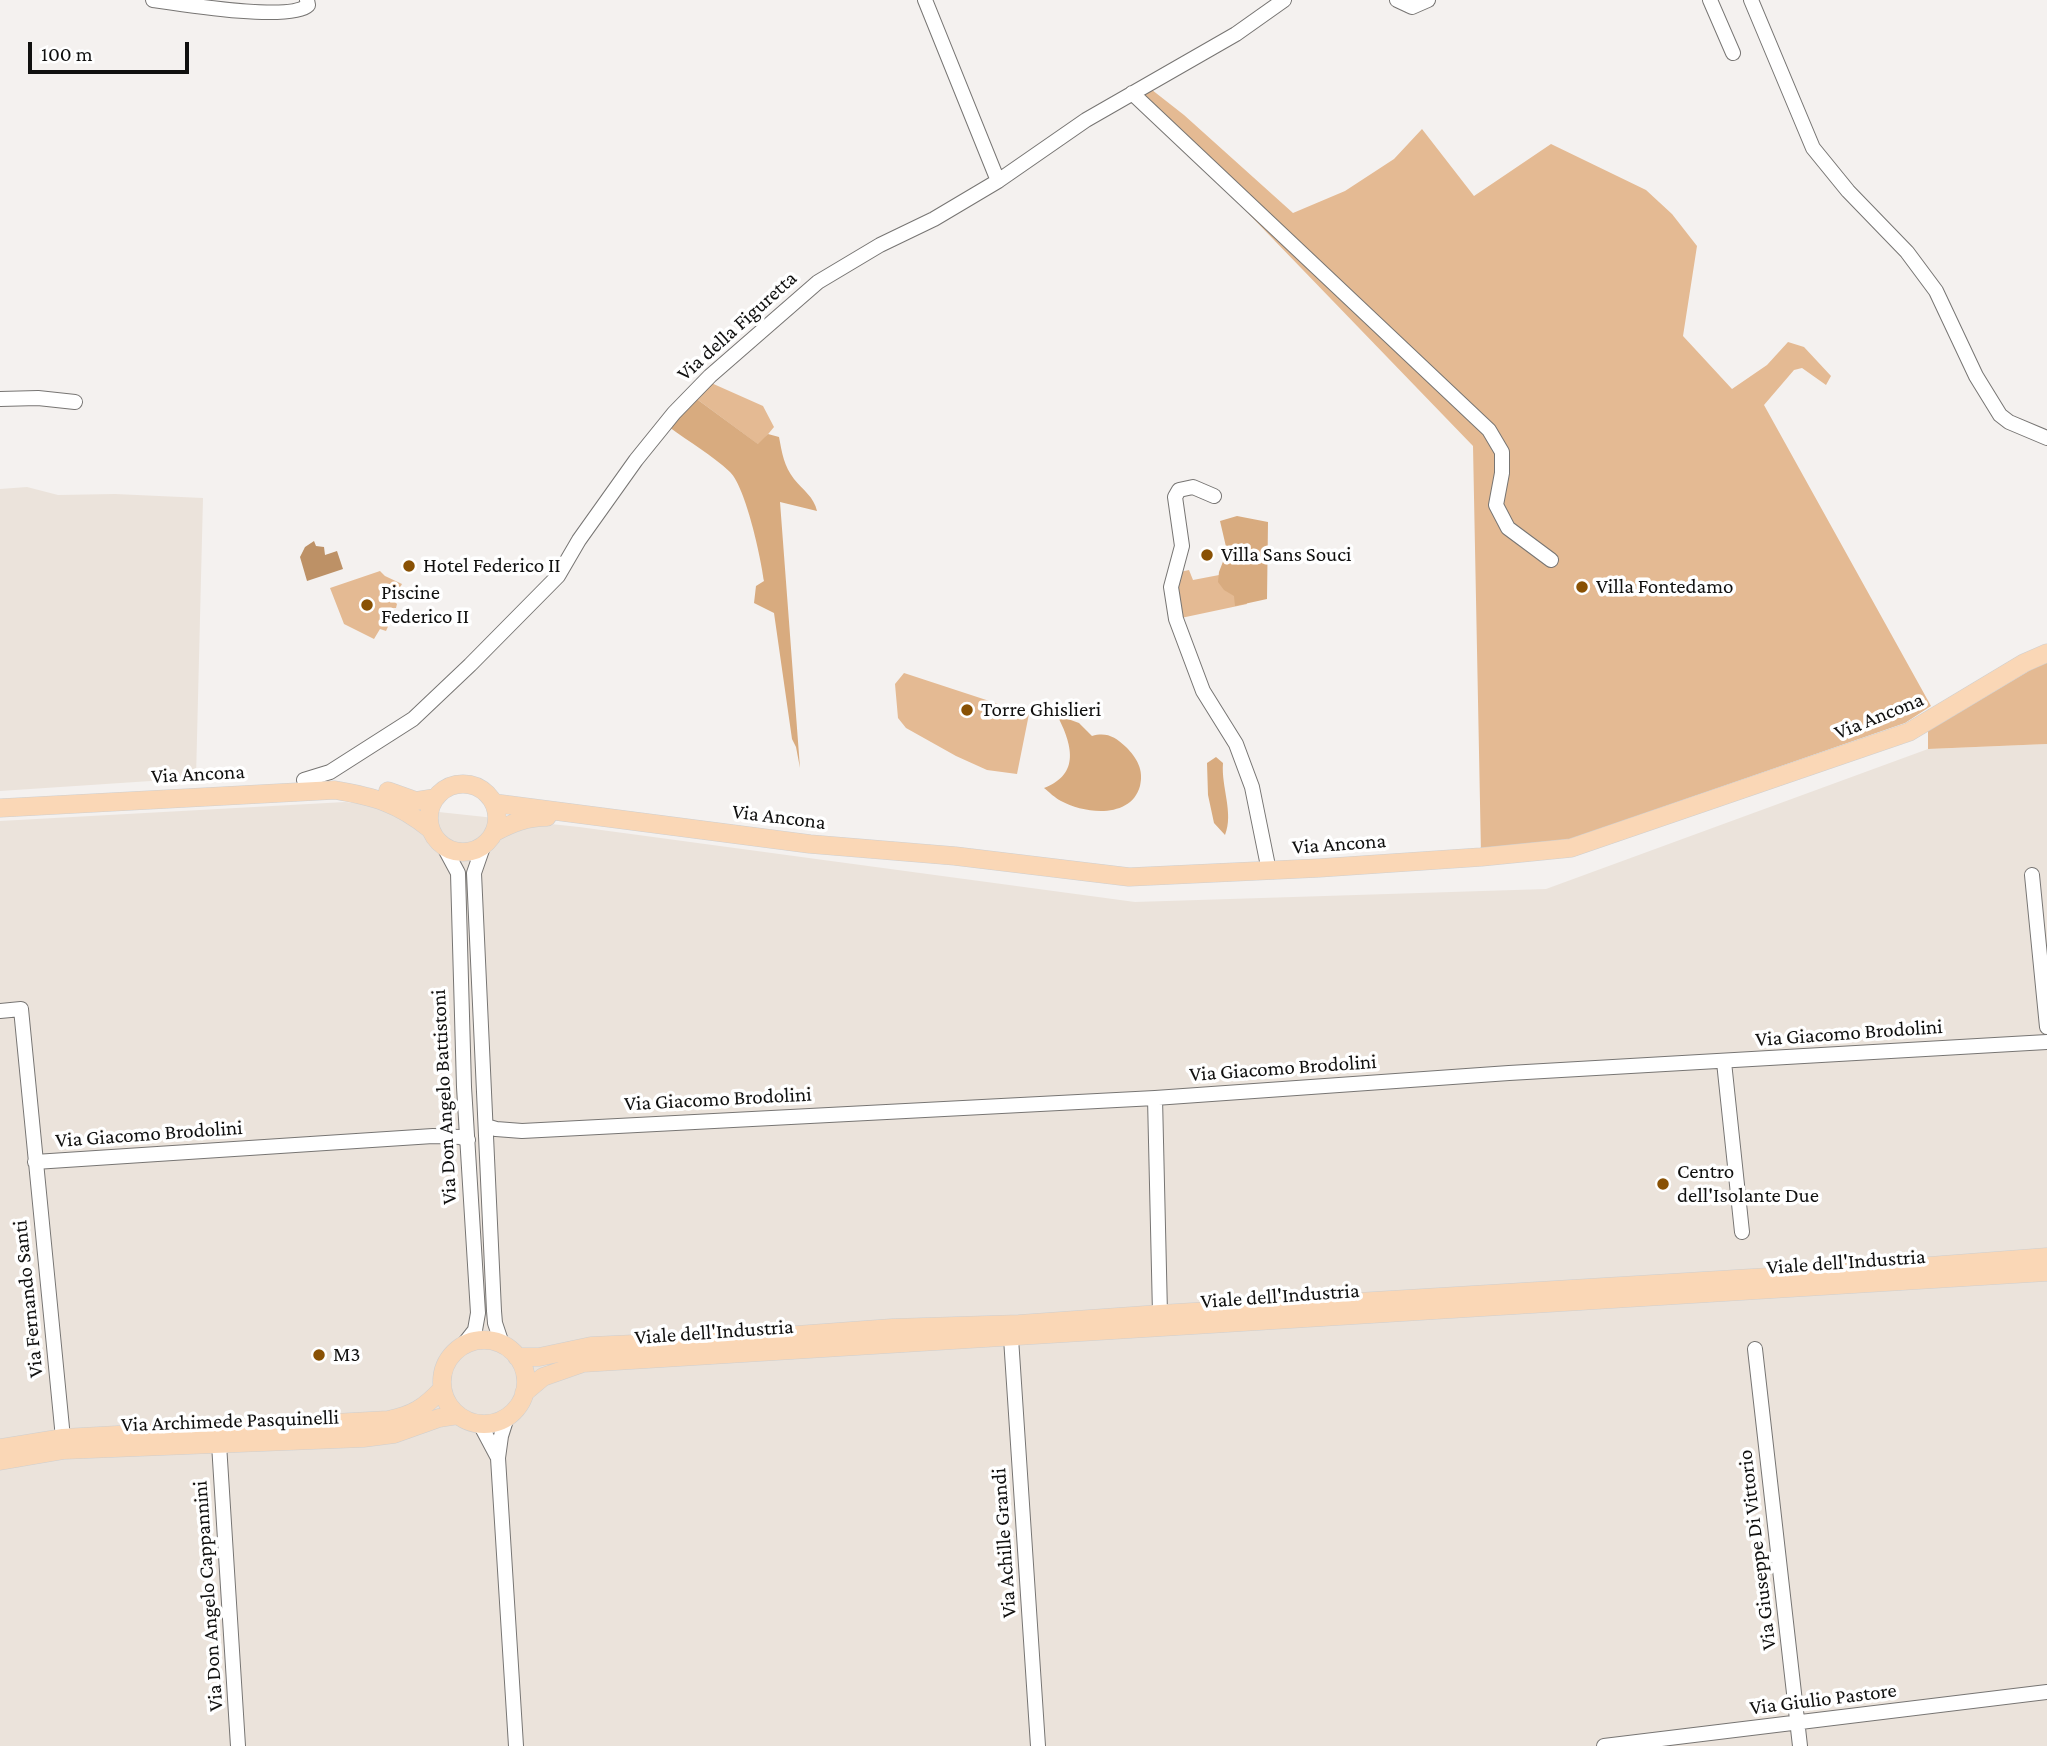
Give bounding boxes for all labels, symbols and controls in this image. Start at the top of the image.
scale bar [32,28,192,72]
text: 100 m [41,42,93,66]
street label: Via della Figuretta [672,266,802,386]
place label: Villa Sans Souci [1221,542,1351,568]
marker: Villa Sans Souci [1199,547,1215,563]
place label: Hotel Federico II [423,553,561,579]
marker: Hotel Federico II [401,558,417,574]
place label: Villa Fontedamo [1596,574,1734,600]
marker: Villa Fontedamo [1574,579,1590,595]
place label: Piscine Federico II [381,580,469,630]
marker: Piscine Federico II [359,597,375,613]
street label: Via Ancona [1831,687,1927,745]
place label: Torre Ghislieri [981,697,1101,723]
marker: Torre Ghislieri [959,702,975,718]
street label: Via Ancona [150,759,246,789]
street label: Via Ancona [731,799,827,835]
street label: Via Ancona [1291,828,1387,860]
street label: Via Don Angelo Battistoni [426,989,462,1205]
street label: Via Giacomo Brodolini [1754,1014,1944,1052]
street label: Via Giacomo Brodolini [1188,1049,1378,1087]
street label: Via Giacomo Brodolini [624,1082,812,1116]
street label: Via Giacomo Brodolini [54,1115,244,1153]
place label: Centro dell'Isolante Due [1677,1159,1819,1209]
marker: Centro dell'Isolante Due [1655,1176,1671,1192]
street label: Via Fernando Santi [7,1219,49,1379]
street label: Viale dell'Industria [1766,1244,1926,1280]
street label: Viale dell'Industria [1200,1278,1360,1314]
street label: Viale dell'Industria [634,1314,794,1350]
place label: M3 [333,1342,360,1368]
marker: M3 [311,1347,327,1363]
street label: Via Archimede Pasquinelli [121,1405,339,1437]
street label: Via Giuseppe Di Vittorio [1732,1448,1782,1652]
street label: Via Achille Grandi [986,1467,1022,1619]
street label: Via Don Angelo Cappannini [187,1480,229,1712]
street label: Via Giulio Pastore [1748,1677,1898,1721]

